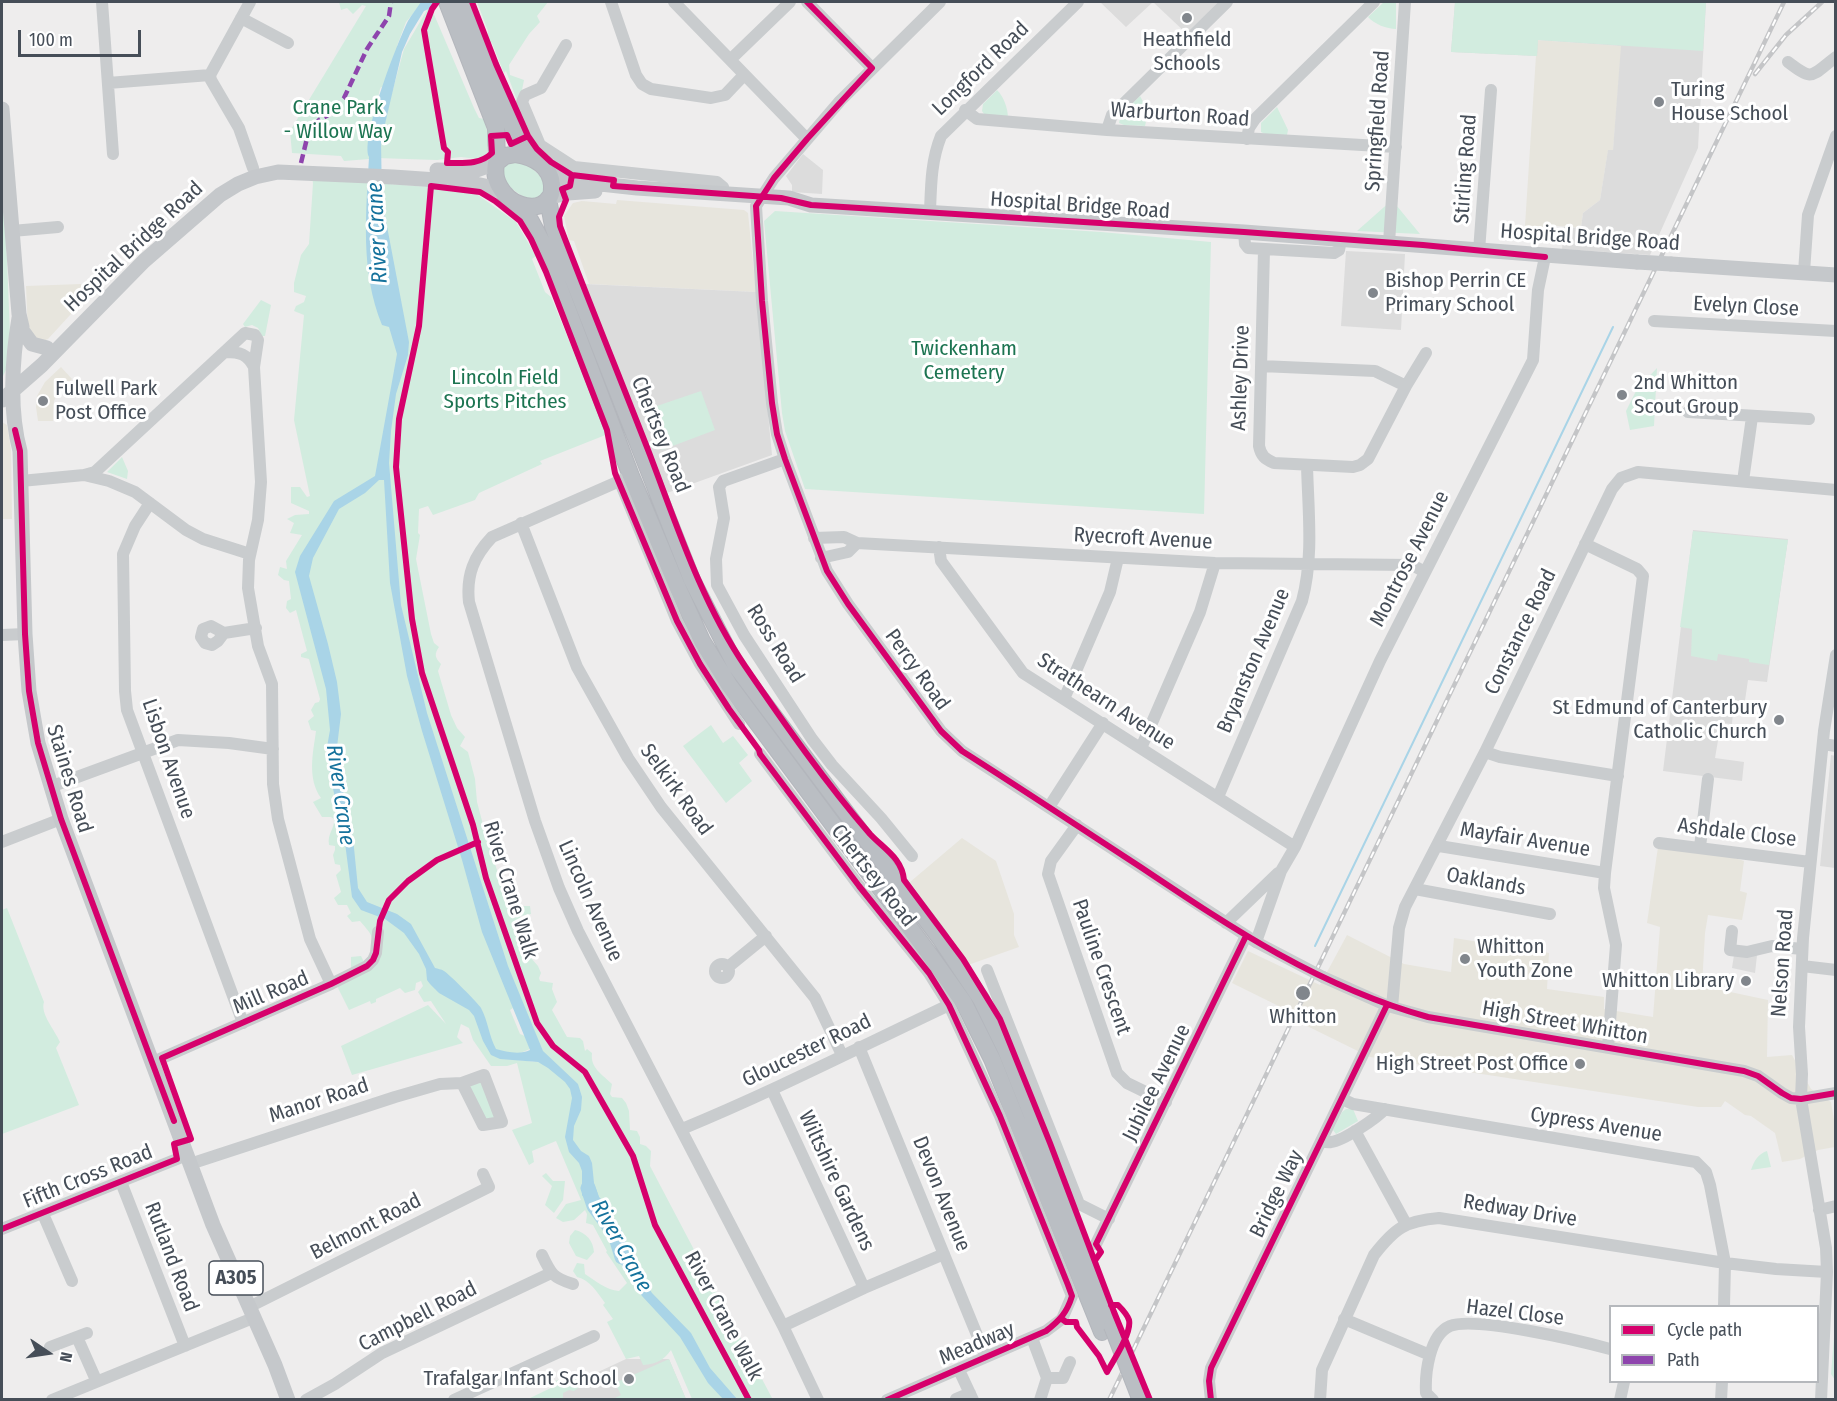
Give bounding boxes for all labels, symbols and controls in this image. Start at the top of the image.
marker: Heathfield Schools [1180,11,1194,25]
street label: Longford Road [927,17,1035,121]
scale bar [21,18,144,56]
place label: Heathfield Schools [1142,27,1232,77]
text: 100 m [29,29,73,51]
street label: Springfield Road [1360,49,1396,193]
place label: Turing House School [1671,77,1788,127]
park label: Crane Park - Willow Way [284,95,392,145]
marker: Turing House School [1652,95,1666,109]
street label: Warburton Road [1110,98,1250,132]
street label: Stirling Road [1450,113,1482,225]
street label: Hospital Bridge Road [60,176,208,318]
water label: River Crane [362,182,394,284]
street label: Hospital Bridge Road [989,187,1171,225]
street label: Hospital Bridge Road [1499,219,1681,257]
place label: Bishop Perrin CE Primary School [1385,268,1526,318]
marker: Bishop Perrin CE Primary School [1366,286,1380,300]
street label: Evelyn Close [1692,292,1800,322]
street label: Ashley Drive [1227,325,1255,431]
park label: Twickenham Cemetery [911,336,1017,386]
park label: Lincoln Field Sports Pitches [444,365,566,415]
place label: 2nd Whitton Scout Group [1634,370,1739,420]
street label: Chertsey Road [625,373,695,497]
place label: Fulwell Park Post Office [55,376,157,426]
marker: 2nd Whitton Scout Group [1615,388,1629,402]
marker: Fulwell Park Post Office [36,394,50,408]
street label: Montrose Avenue [1365,487,1455,631]
street label: Ryecroft Avenue [1073,523,1213,555]
street label: Constance Road [1480,565,1562,699]
street label: Bryanston Avenue [1212,585,1296,737]
street label: Ross Road [741,600,809,688]
street label: Percy Road [879,624,955,716]
street label: Strathearn Avenue [1032,648,1180,756]
place label: St Edmund of Canterbury Catholic Church [1552,695,1767,745]
street label: Lisbon Avenue [136,696,200,822]
marker: St Edmund of Canterbury Catholic Church [1772,713,1786,727]
street label: Staines Road [41,722,97,836]
street label: Selkirk Road [634,739,718,841]
water label: River Crane [320,743,360,847]
street label: Ashdale Close [1676,813,1798,853]
street label: Mayfair Avenue [1458,817,1592,863]
street label: River Crane Walk [477,818,543,962]
street label: Chertsey Road [825,820,921,932]
street label: Lincoln Avenue [552,837,628,965]
street label: Oaklands [1444,863,1528,901]
street label: Pauline Crescent [1066,896,1136,1038]
street label: Nelson Road [1767,908,1799,1018]
place label: Whitton Youth Zone [1477,934,1573,984]
marker: Whitton Youth Zone [1458,952,1472,966]
street label: Mill Road [229,966,313,1020]
place label: Whitton Library [1602,968,1734,994]
marker: Whitton Library [1739,974,1753,988]
marker: Whitton [1294,984,1312,1002]
street label: High Street Whitton [1480,996,1650,1050]
place label: Whitton [1269,1004,1337,1030]
street label: Gloucester Road [738,1009,876,1093]
street label: Jubilee Avenue [1118,1020,1196,1146]
place label: High Street Post Office [1376,1051,1568,1077]
marker: High Street Post Office [1573,1057,1587,1071]
street label: Manor Road [266,1073,372,1129]
street label: Cypress Avenue [1528,1102,1664,1148]
street label: Wiltshire Gardens [793,1107,879,1255]
street label: Devon Avenue [906,1133,976,1255]
street label: Fifth Cross Road [20,1140,156,1214]
street label: Bridge Way [1245,1146,1309,1242]
street label: Belmont Road [306,1188,426,1266]
street label: Redway Drive [1461,1190,1579,1232]
water label: River Crane [585,1195,657,1297]
street label: Rutland Road [139,1199,203,1315]
street label: River Crane Walk [678,1247,768,1385]
road number: A305 [209,1261,263,1295]
street label: Campbell Road [355,1276,481,1358]
street label: Hazel Close [1465,1295,1565,1331]
legend [1609,1305,1819,1383]
street label: Meadway [935,1317,1019,1371]
text: Cycle path [1667,1319,1742,1341]
north arrow [18,1323,78,1383]
text: Path [1667,1349,1700,1371]
text: N [56,1350,76,1364]
place label: Trafalgar Infant School [423,1366,617,1392]
marker: Trafalgar Infant School [622,1372,636,1386]

